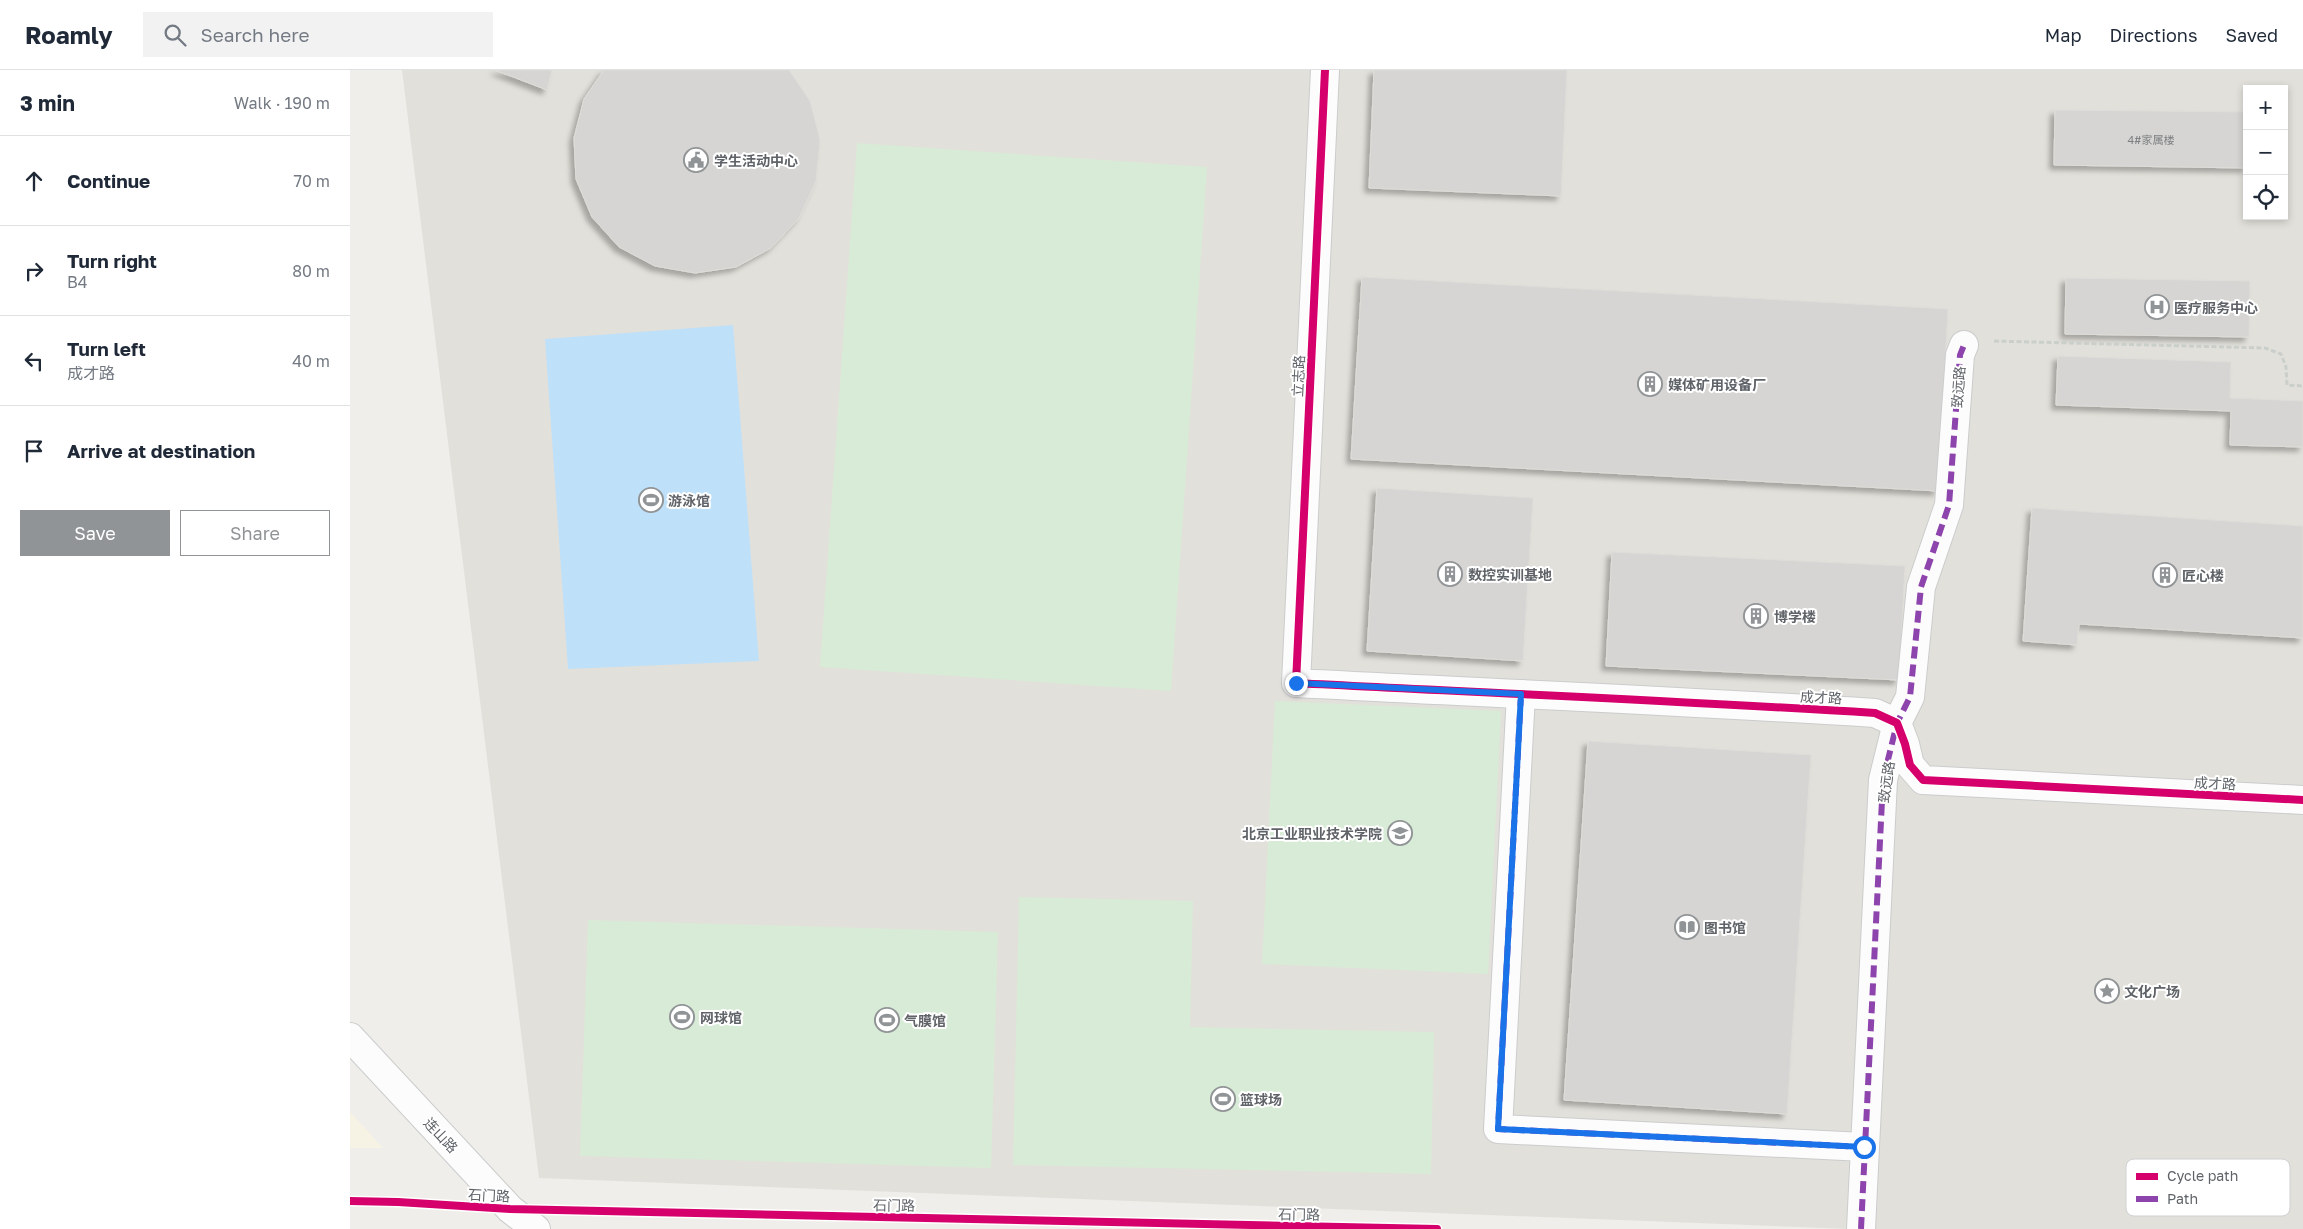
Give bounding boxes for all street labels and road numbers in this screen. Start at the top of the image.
street label: 立志路 [1288,355,1308,397]
street label: 致远路 [1948,365,1968,409]
street label: 成才路 [1800,687,1842,707]
street label: 致远路 [1875,760,1897,804]
street label: 成才路 [2194,773,2236,793]
street label: 连山路 [420,1114,462,1156]
street label: 石门路 [468,1185,510,1205]
street label: 石门路 [873,1196,915,1214]
street label: 石门路 [1278,1205,1320,1223]

